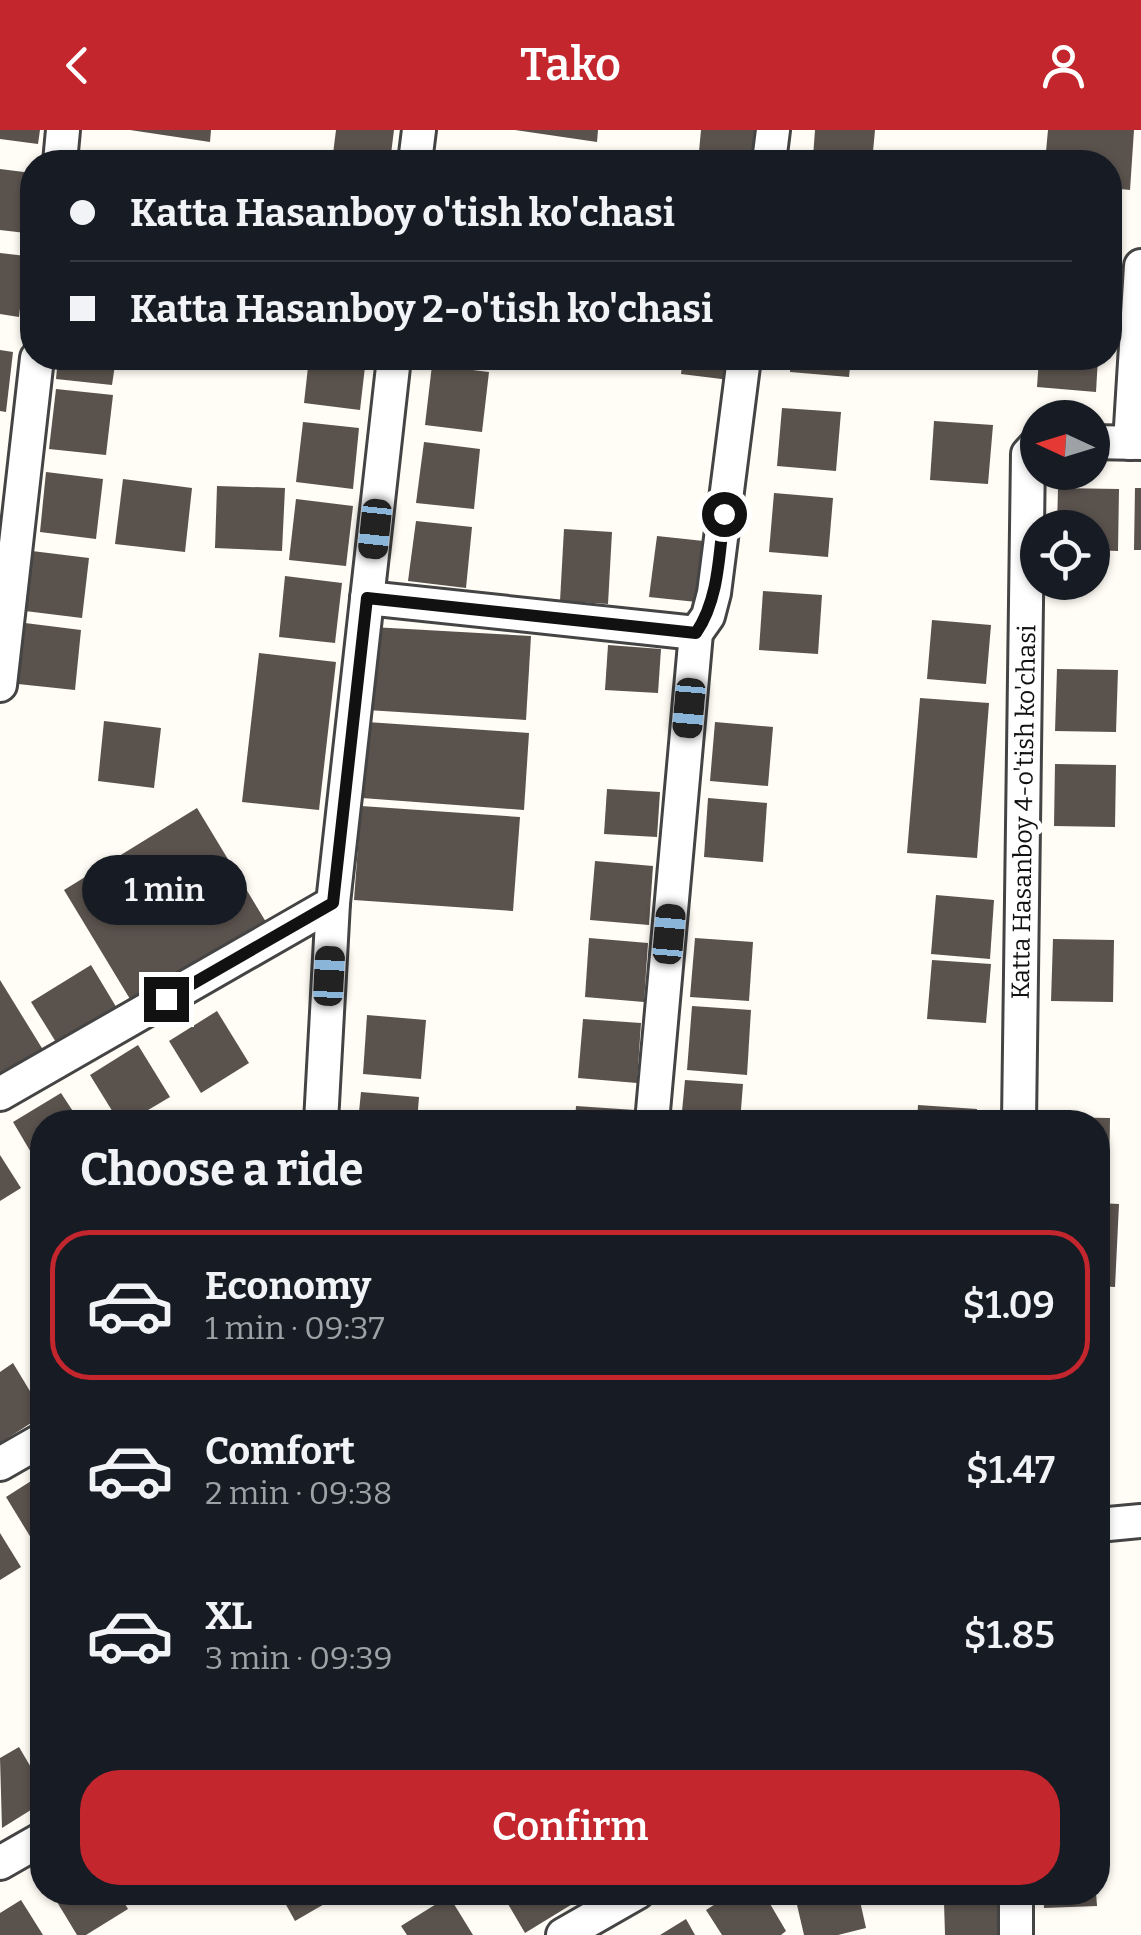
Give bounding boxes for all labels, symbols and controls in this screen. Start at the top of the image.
icon: back [50,38,105,93]
text: Tako [520,38,621,92]
icon: person [1036,38,1091,93]
text: Katta Hasanboy o'tish ko'chasi [130,190,675,236]
text: Katta Hasanboy 2-o'tish ko'chasi [130,286,713,332]
north arrow [1020,400,1110,490]
map controls [1020,400,1110,600]
route start [702,492,747,537]
car [357,498,393,560]
button: locate [1020,510,1110,600]
street label: Katta Hasanboy 4-o'tish ko'chasi [1006,624,1042,1000]
car [671,677,707,739]
callout: 1 min [84,854,248,924]
text: 1 min [124,871,205,909]
car [651,903,687,965]
car [312,945,346,1007]
route end [144,977,189,1022]
text: Choose a ride [80,1143,363,1197]
icon: car [85,1260,175,1350]
text: Economy [205,1263,371,1309]
text: $1.09 [962,1282,1055,1328]
text: 1 min · 09:37 [205,1309,385,1347]
icon: car [85,1425,175,1515]
text: Comfort [205,1428,355,1474]
text: $1.47 [966,1447,1055,1493]
text: 2 min · 09:38 [205,1474,392,1512]
icon: car [85,1590,175,1680]
text: XL [205,1593,252,1639]
text: $1.85 [964,1612,1055,1658]
text: 3 min · 09:39 [205,1639,393,1677]
button: Confirm [80,1770,1060,1885]

